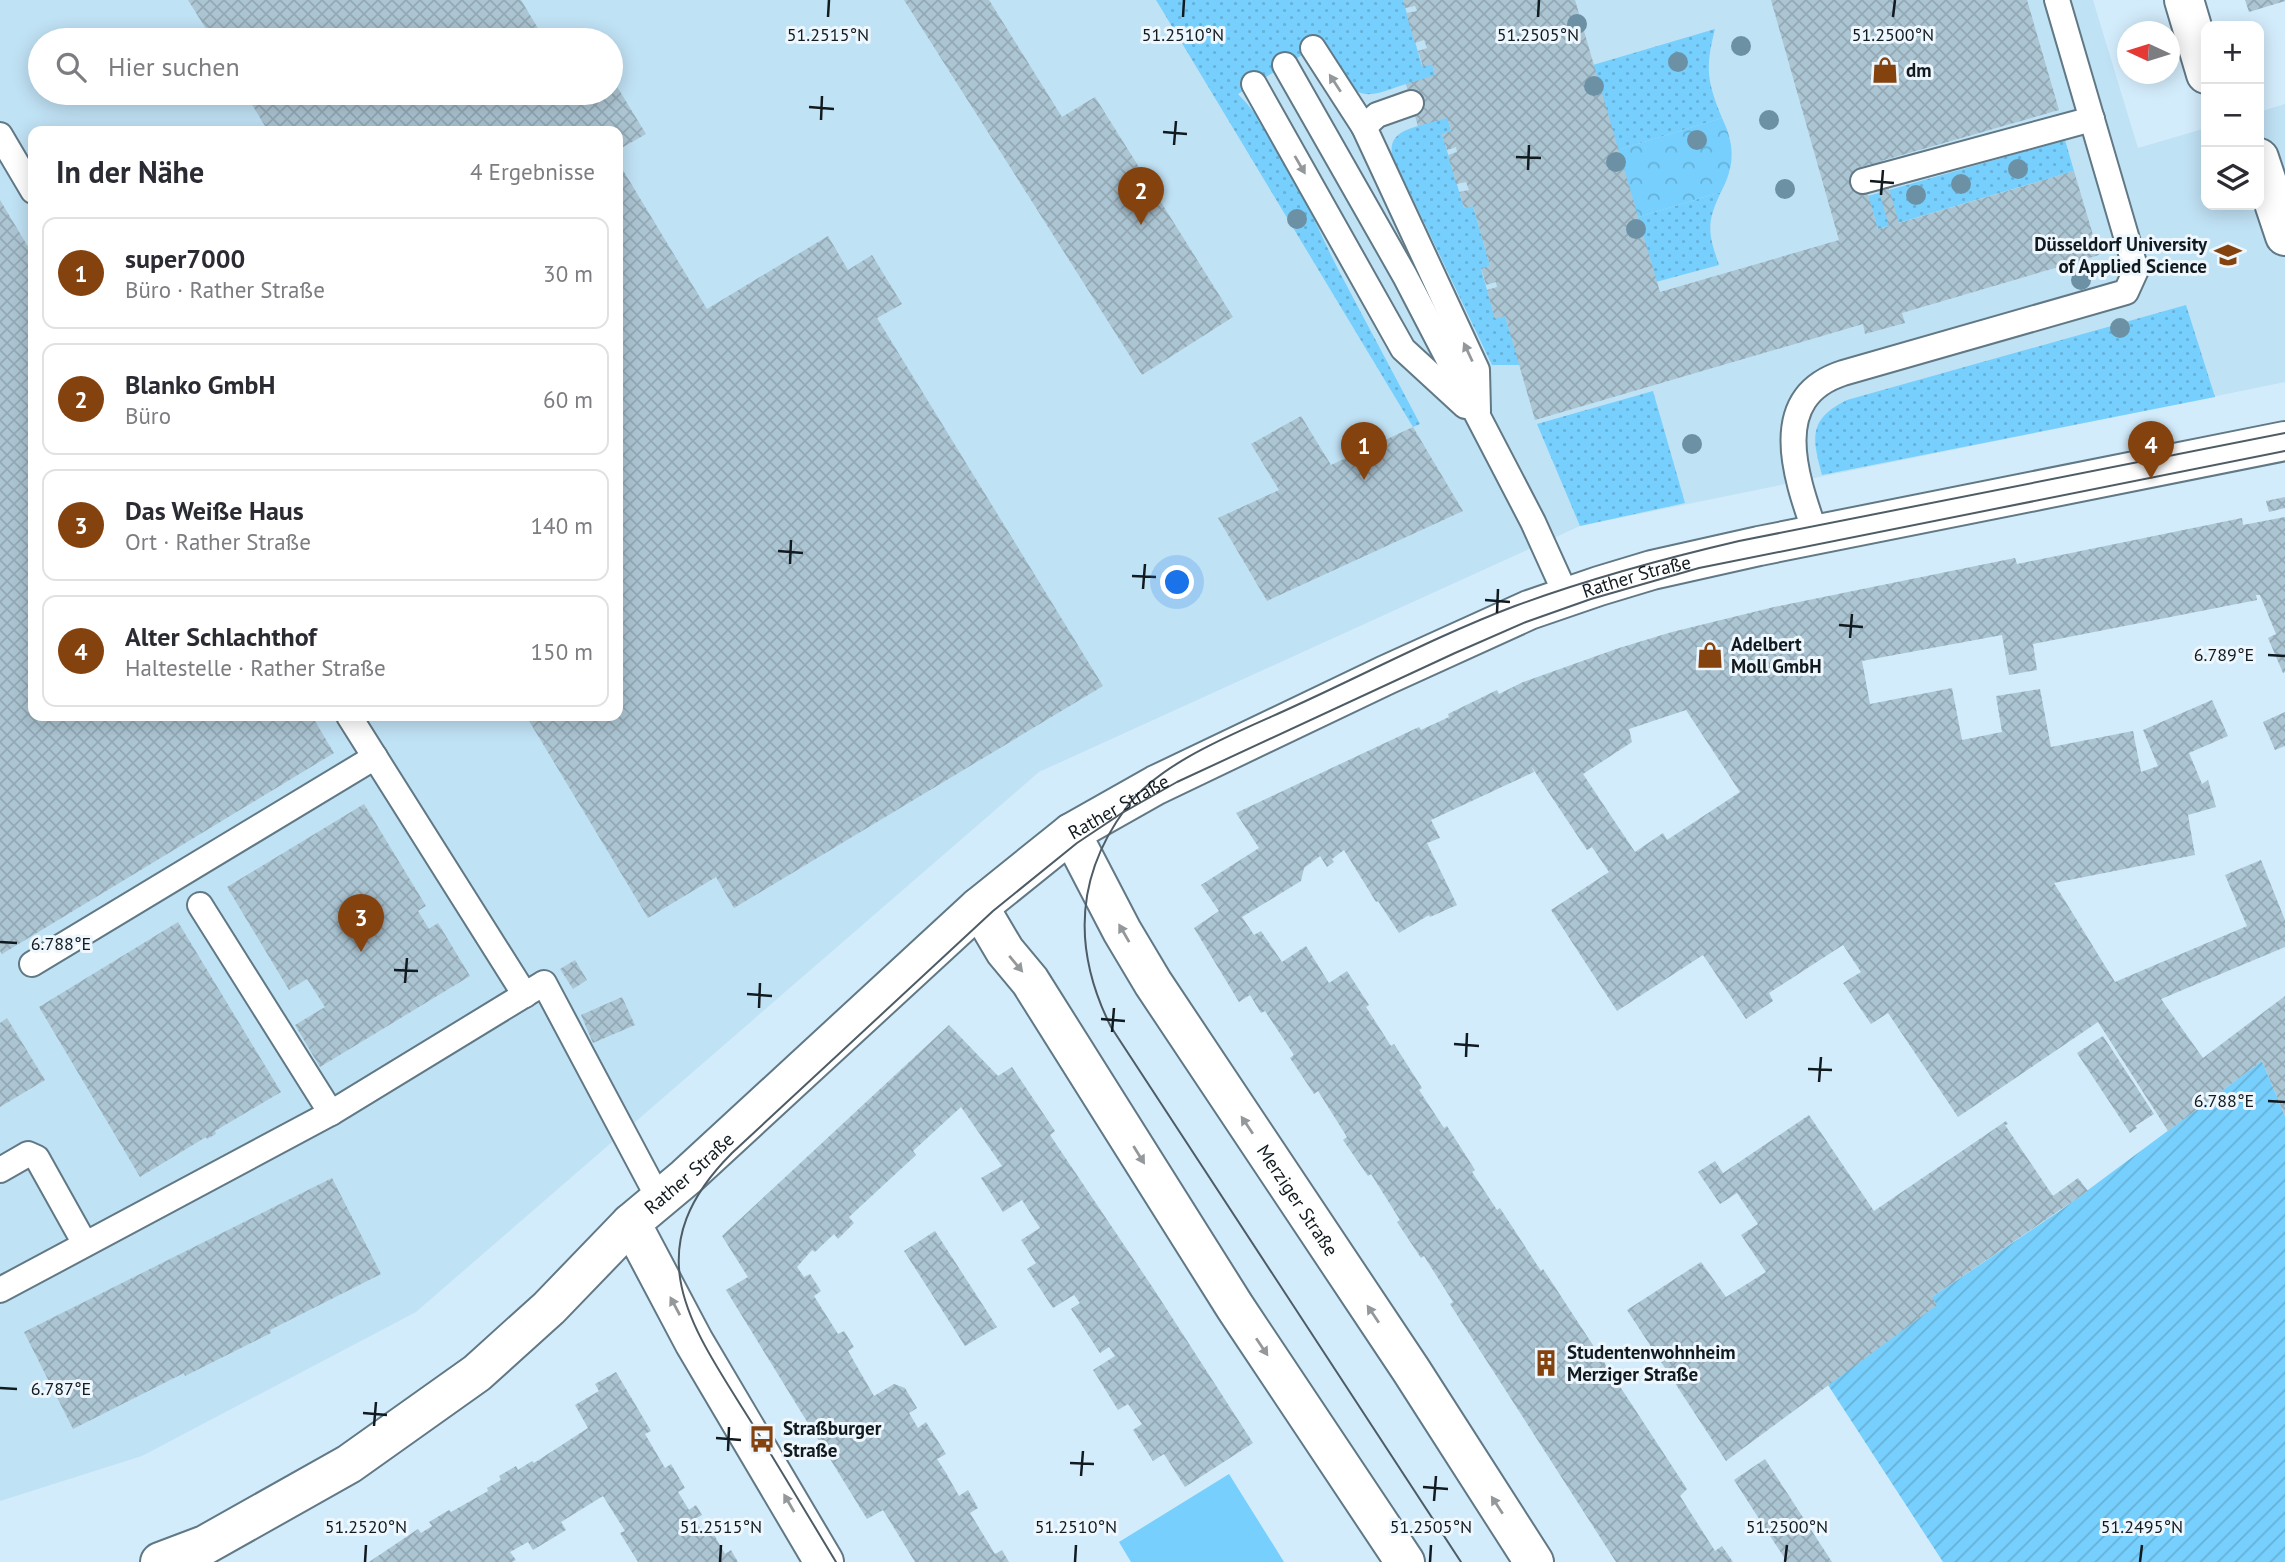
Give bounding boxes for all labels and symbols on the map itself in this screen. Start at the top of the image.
north arrow [2117,21,2180,84]
text: 51.2515°N [787,23,869,46]
text: 51.2510°N [1142,23,1224,46]
text: 51.2505°N [1497,23,1579,46]
text: 51.2500°N [1852,23,1934,46]
shop icon: dm [1870,55,1900,85]
place label: dm [1906,58,1932,82]
one-way arrow [1329,73,1342,92]
one-way arrow [1294,155,1306,175]
pin: 2 [1118,167,1164,225]
place label: Düsseldorf University of Applied Science [2034,232,2208,278]
school or university icon: Düsseldorf University of Applied Science [2213,240,2243,270]
one-way arrow [1463,342,1474,362]
pin: 4 [2128,421,2174,479]
pin: 1 [1341,422,1387,480]
street label: Rather Straße [1579,550,1693,603]
your location [1160,565,1194,599]
place label: Adelbert Moll GmbH [1731,632,1822,678]
shop icon: Adelbert Moll GmbH [1695,640,1725,670]
text: 6.789°E [2194,643,2254,666]
street label: Rather Straße [1064,769,1173,844]
pin: 3 [338,894,384,952]
one-way arrow [1118,924,1130,943]
text: 6.788°E [31,932,91,955]
one-way arrow [1008,956,1023,973]
text: 6.788°E [2194,1089,2254,1112]
one-way arrow [1241,1115,1254,1134]
street label: Rather Straße [639,1127,739,1219]
street label: Merziger Straße [1252,1140,1344,1261]
one-way arrow [1133,1146,1146,1165]
one-way arrow [670,1296,681,1316]
one-way arrow [1367,1304,1380,1324]
one-way arrow [1255,1337,1268,1357]
place label: Studentenwohnheim Merziger Straße [1567,1340,1736,1386]
building icon: Studentenwohnheim Merziger Straße [1531,1348,1561,1378]
text: 6.787°E [31,1377,91,1400]
place label: Straßburger Straße [783,1416,882,1462]
bus stop icon: Straßburger Straße [747,1424,777,1454]
one-way arrow [783,1494,795,1513]
one-way arrow [1491,1495,1504,1514]
text: 51.2520°N [325,1515,407,1538]
text: 51.2515°N [680,1515,762,1538]
text: 51.2510°N [1035,1515,1117,1538]
text: 51.2505°N [1390,1515,1472,1538]
text: 51.2500°N [1746,1515,1828,1538]
text: 51.2495°N [2101,1515,2183,1538]

